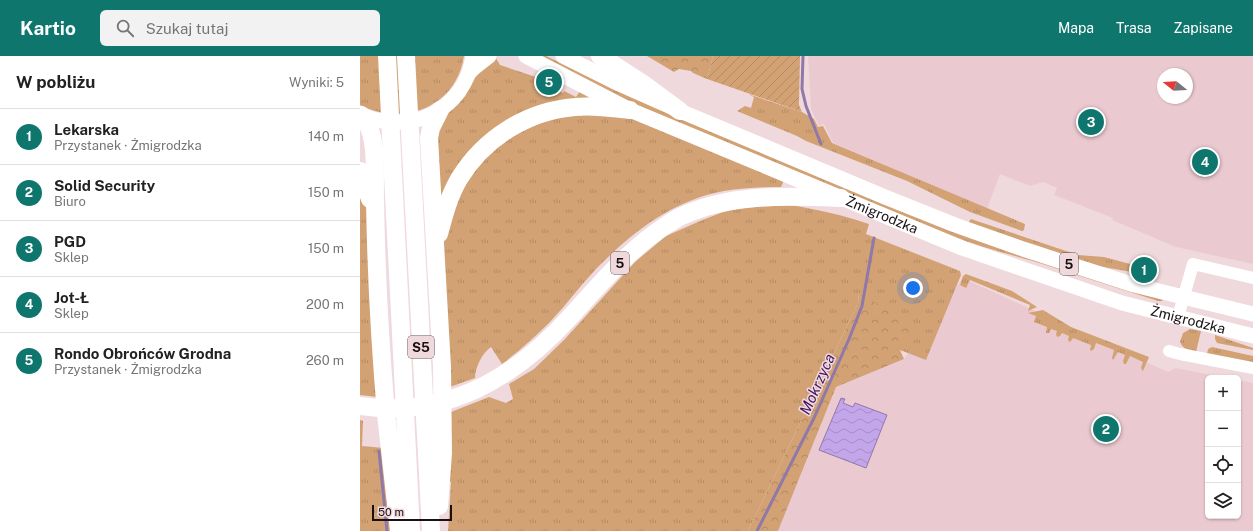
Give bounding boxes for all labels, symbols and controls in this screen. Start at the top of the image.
search box [100,10,380,46]
text: Kartio [20,17,76,39]
icon: search [114,17,136,39]
text: Szukaj tutaj [146,20,228,37]
text: Mapa [1058,20,1094,36]
text: Trasa [1116,20,1152,36]
text: Zapisane [1174,20,1233,36]
pin: 5 [536,67,562,97]
north arrow [1157,68,1193,104]
text: W pobliżu [16,72,95,92]
text: Wyniki: 5 [289,75,344,90]
pin: 3 [1078,107,1104,137]
text: Lekarska [54,121,119,138]
text: 1 [26,129,32,144]
text: 140 m [308,129,344,144]
text: Przystanek · Żmigrodzka [54,138,202,153]
pin: 4 [1192,147,1218,177]
text: Solid Security [54,177,155,194]
text: 2 [25,185,33,200]
text: 150 m [308,185,344,200]
street label: Żmigrodzka [843,191,920,237]
text: Biuro [54,194,86,209]
text: PGD [54,233,86,250]
text: 3 [25,241,33,256]
text: 150 m [308,241,344,256]
text: Sklep [54,250,89,265]
road number: 5 [611,252,629,274]
road number: 5 [1060,253,1078,275]
pin: 1 [1131,255,1157,285]
your location [903,278,923,298]
text: Jot-Ł [54,289,89,306]
text: 4 [25,297,33,312]
text: 200 m [306,297,344,312]
street label: Żmigrodzka [1149,301,1227,337]
text: Sklep [54,306,89,321]
road number: S5 [408,336,434,358]
text: Rondo Obrońców Grodna [54,345,231,362]
water label: Mokrzyca [796,351,838,417]
text: 5 [25,353,33,368]
text: 260 m [306,353,344,368]
text: Przystanek · Żmigrodzka [54,362,202,377]
map controls [1205,375,1241,519]
button: + [1205,375,1241,411]
button: − [1205,411,1241,447]
pin: 2 [1093,414,1119,444]
button: locate [1205,447,1241,483]
button: layers [1205,483,1241,519]
scale bar [372,503,452,522]
text: 50 m [378,506,404,518]

